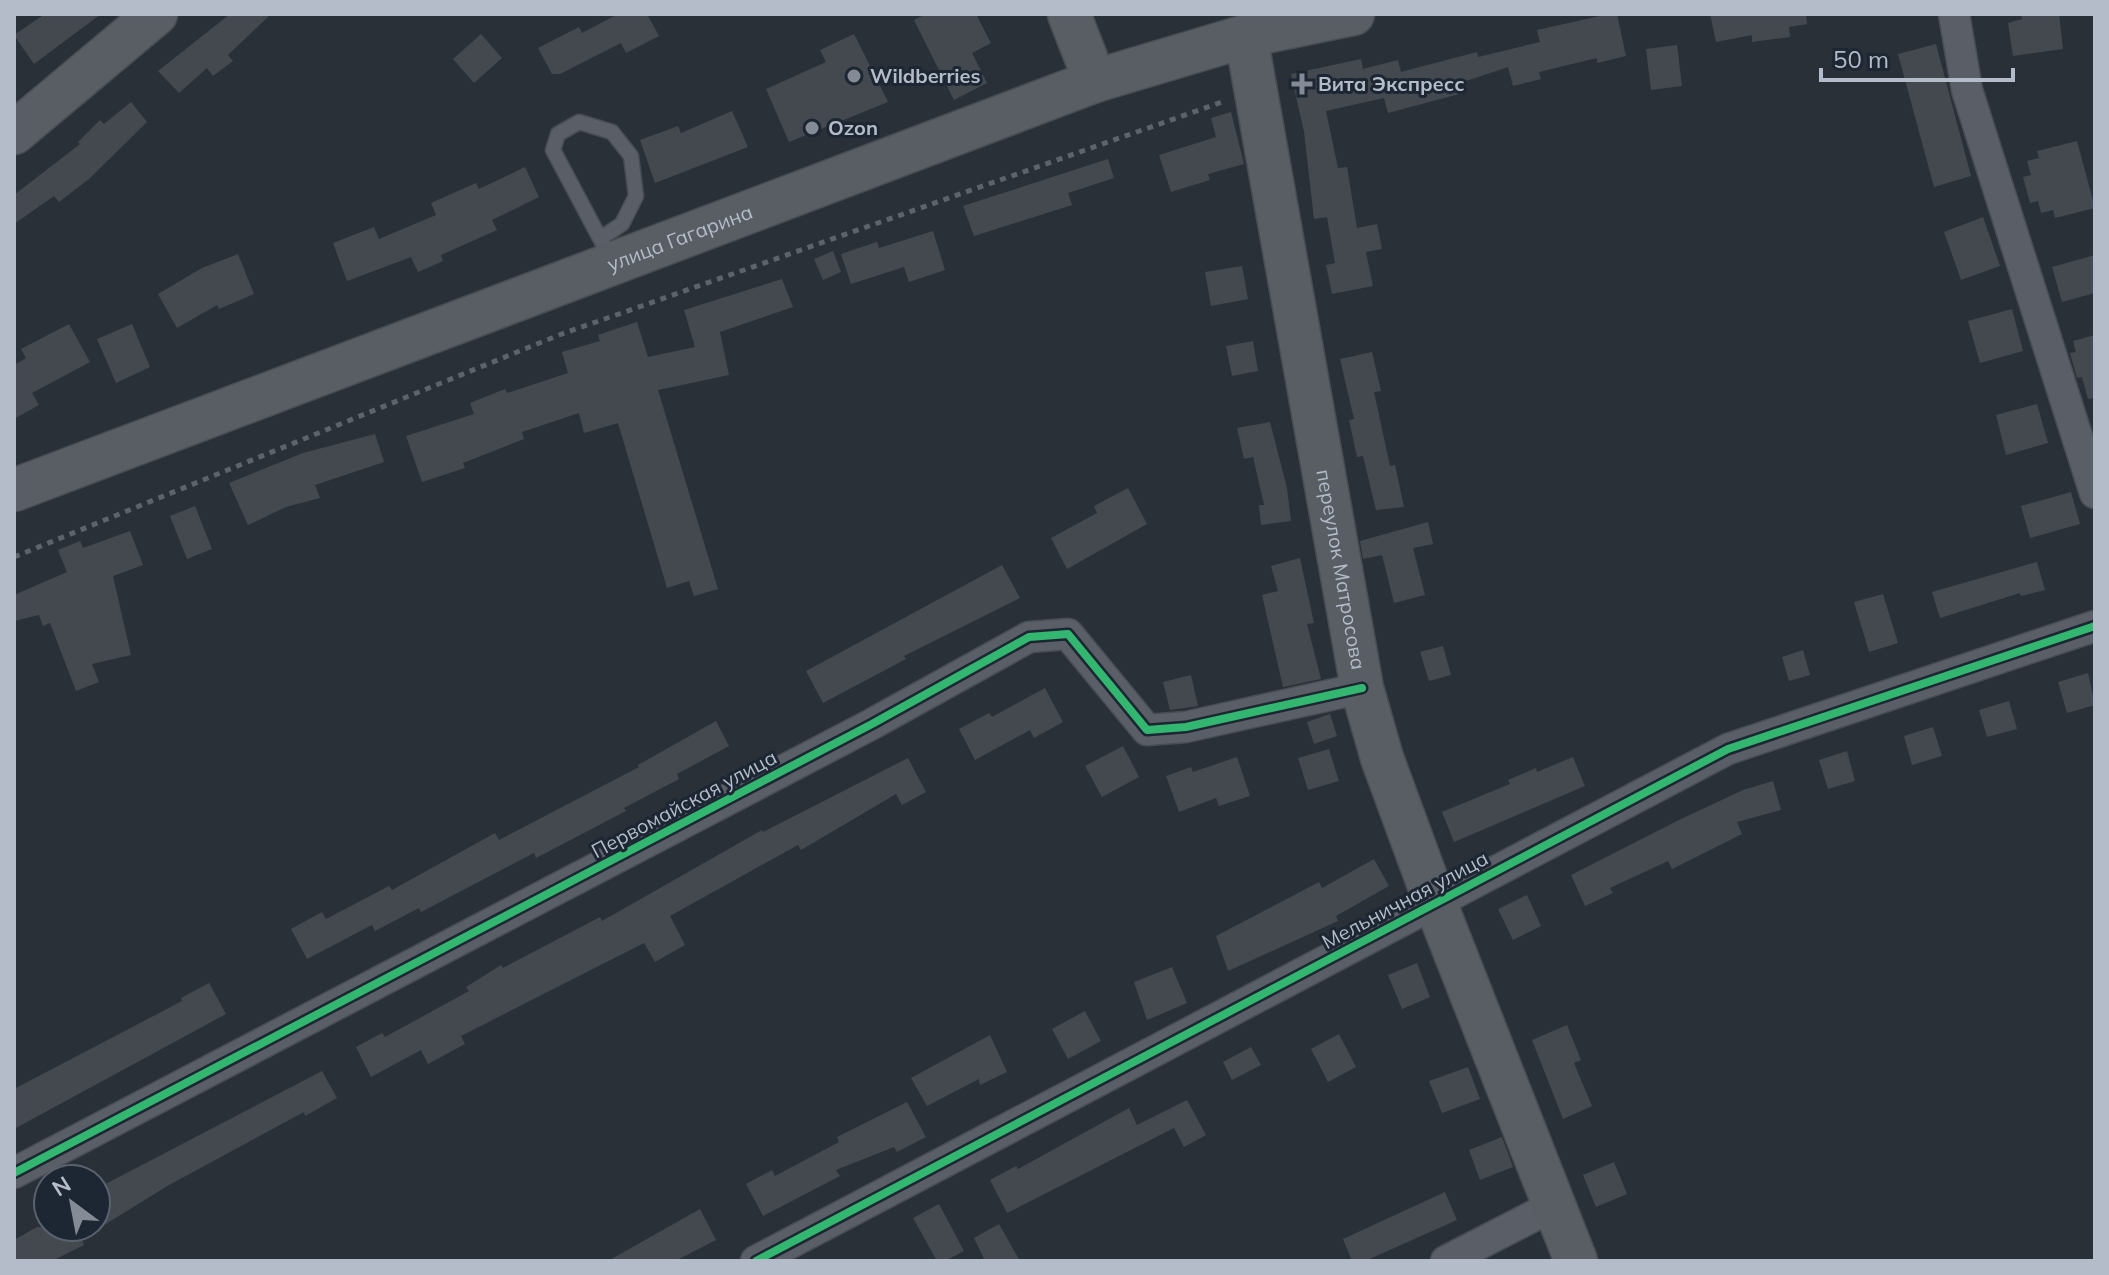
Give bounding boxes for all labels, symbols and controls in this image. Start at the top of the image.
scale bar [1821,32,2013,82]
text: 50 m [1833,44,1889,74]
place label: Wildberries [870,63,981,88]
marker: Wildberries [845,67,863,85]
place label: Вита Экспресс [1318,71,1465,96]
marker: Вита Экспресс [1293,75,1311,93]
place label: Ozon [828,115,878,140]
marker: Ozon [803,119,821,137]
street label: улица Гагарина [604,199,756,276]
street label: переулок Матросова [1311,467,1372,672]
street label: Первомайская улица [587,744,781,863]
street label: Мельничная улица [1317,845,1492,954]
north arrow [32,1163,112,1243]
text: N [47,1170,76,1202]

